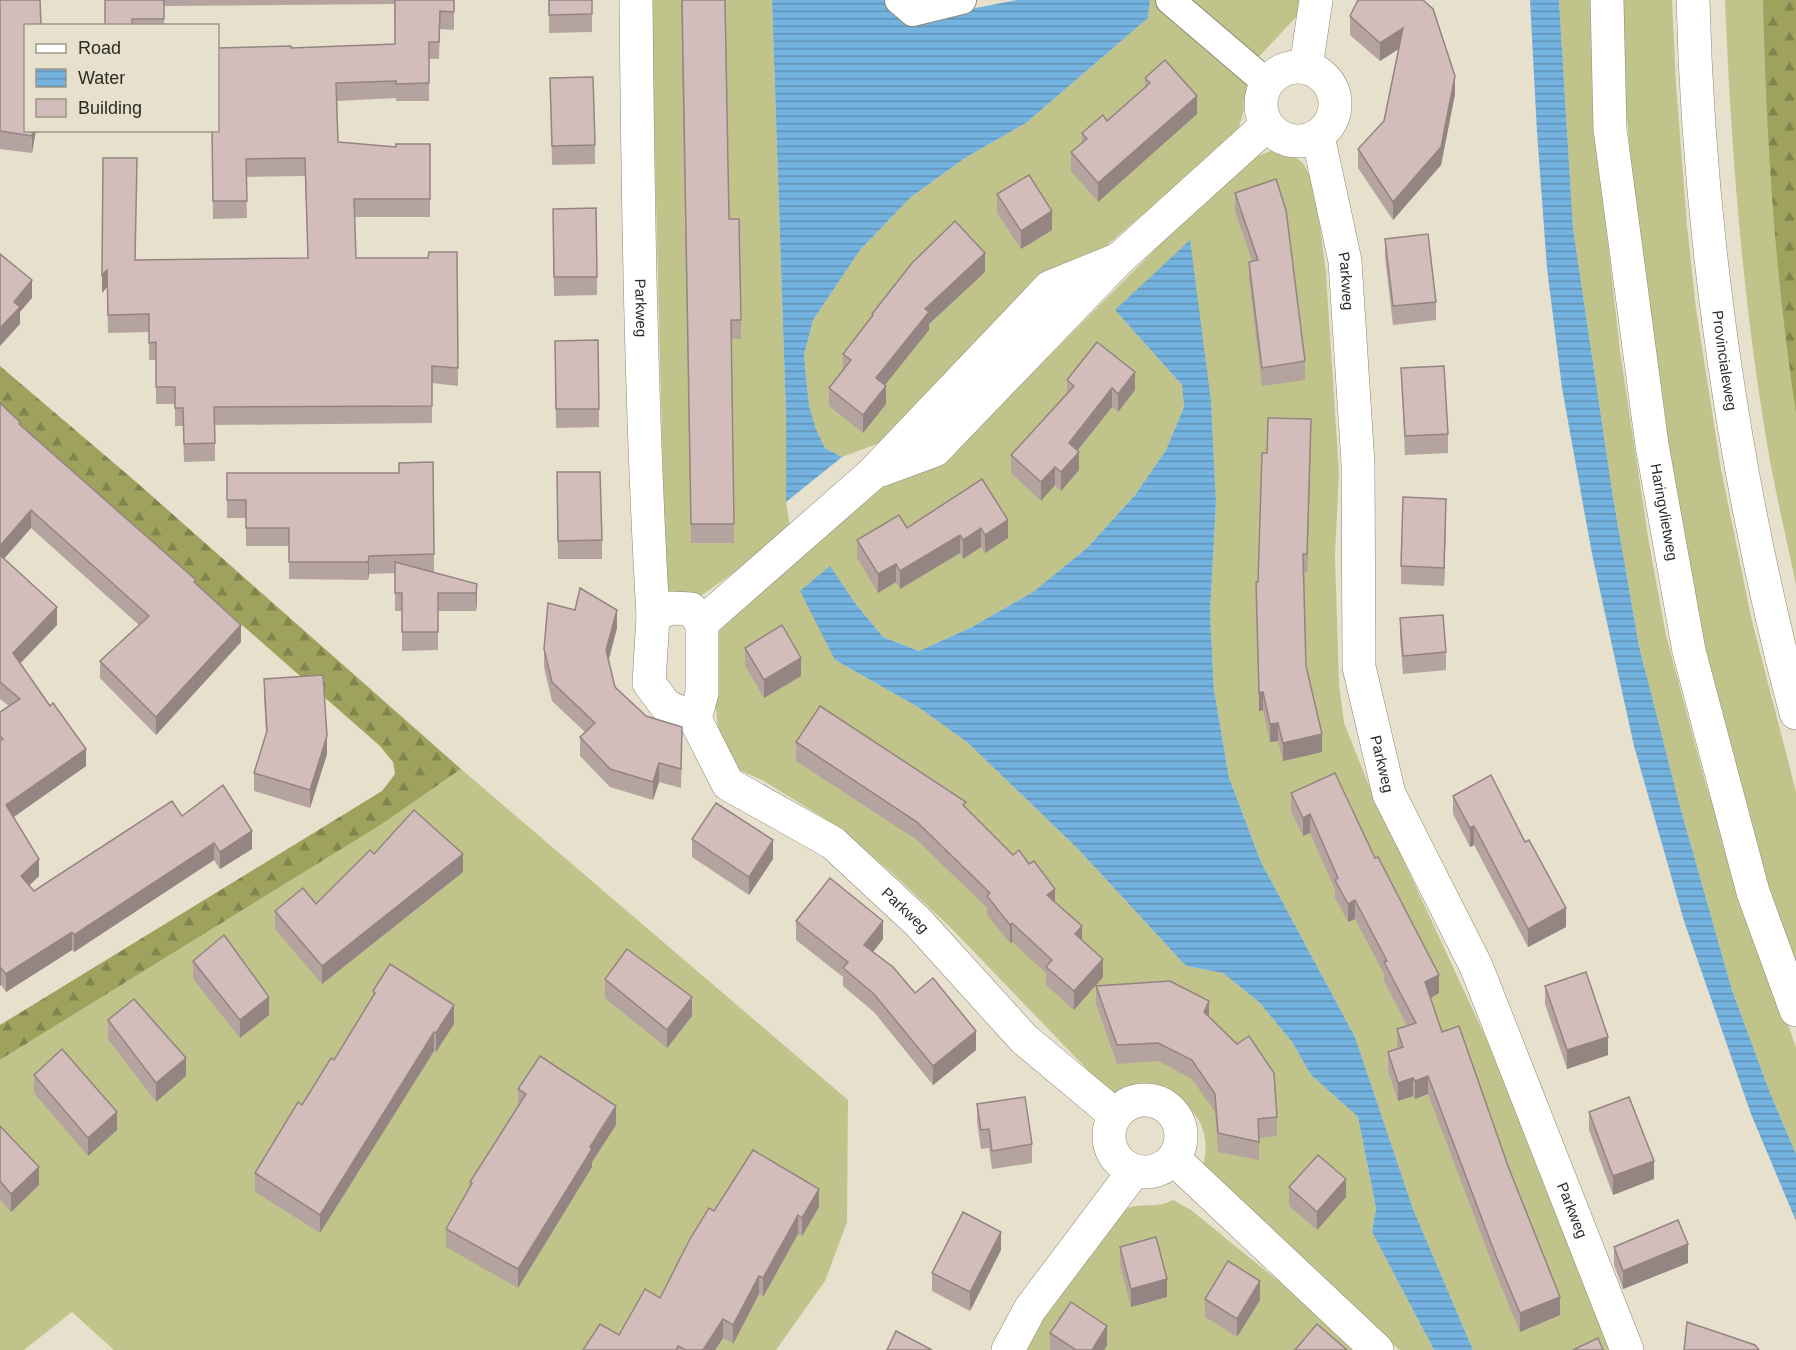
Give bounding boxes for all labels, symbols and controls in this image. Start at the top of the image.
legend [24,24,219,132]
text: Road [78,38,121,58]
text: Water [78,68,125,88]
text: Building [78,98,142,118]
street label: Parkweg [1335,250,1357,311]
street label: Parkweg [632,279,651,337]
street label: Provincialeweg [1709,309,1741,412]
street label: Haringvlietweg [1647,462,1682,562]
street label: Parkweg [1367,734,1397,794]
street label: Parkweg [878,884,933,936]
street label: Parkweg [1554,1180,1591,1240]

